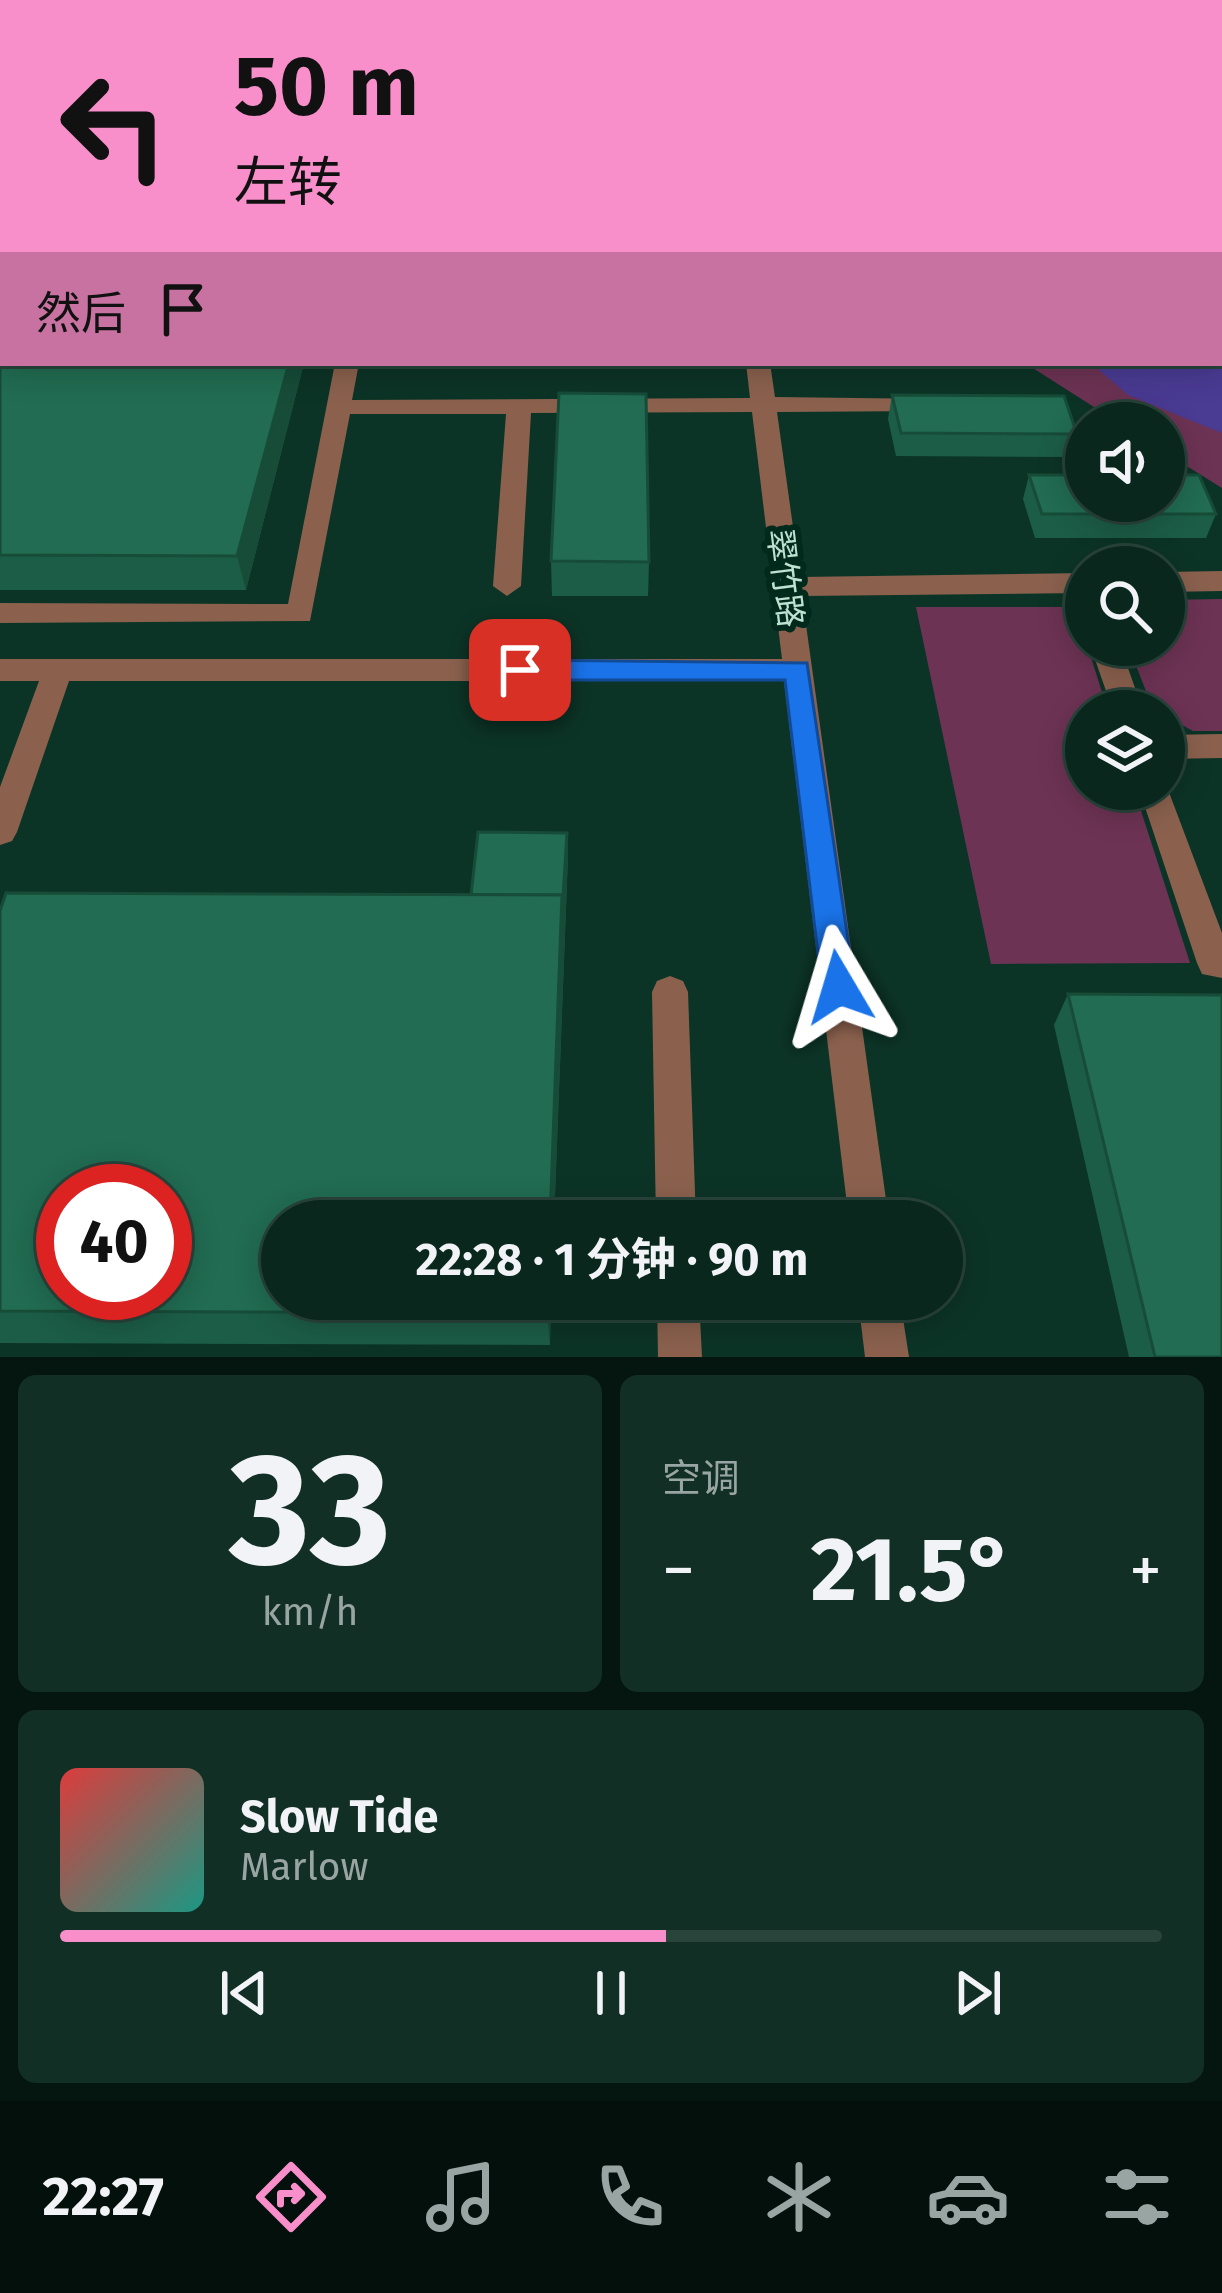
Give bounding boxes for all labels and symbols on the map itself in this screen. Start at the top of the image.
street label: 翠竹路 [759,527,811,630]
pin [469,619,571,721]
position arrow [776,924,902,1050]
speed limit sign: 40 [36,1164,192,1320]

